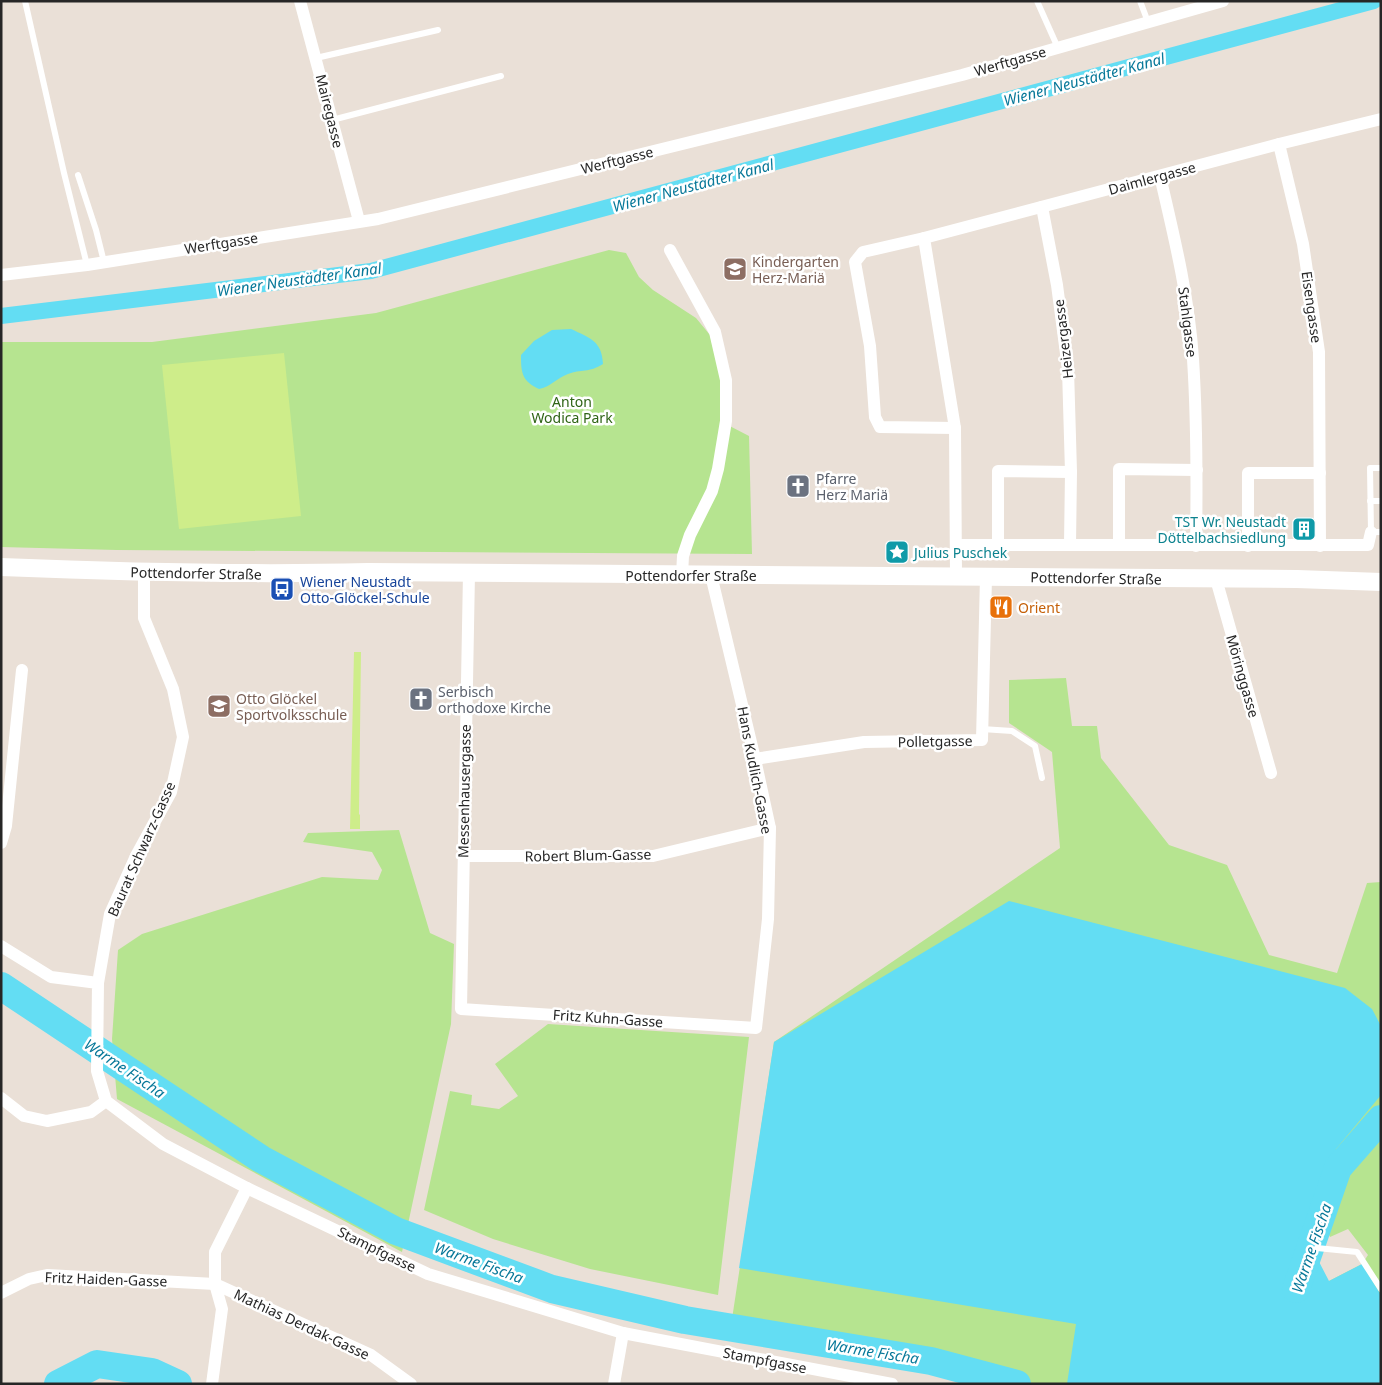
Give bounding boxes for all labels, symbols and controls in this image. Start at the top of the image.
street label: Werftgasse [972,42,1048,80]
water label: Wiener Neustädter Kanal [1001,48,1168,110]
street label: Mairegasse [312,72,348,150]
street label: Werftgasse [579,142,655,178]
water label: Wiener Neustädter Kanal [610,154,777,216]
street label: Daimlergasse [1106,157,1198,199]
street label: Werftgasse [183,228,259,258]
place label: Kindergarten Herz-Mariä [752,252,839,287]
school or university icon: Kindergarten Herz-Mariä [722,256,748,282]
water label: Wiener Neustädter Kanal [215,257,384,300]
street label: Eisengasse [1298,270,1326,344]
street label: Stahlgasse [1174,286,1202,358]
street label: Heizergasse [1049,298,1077,380]
park label: Anton Wodica Park [531,392,613,427]
place label: Pfarre Herz Mariä [816,469,888,504]
church icon: Pfarre Herz Mariä [785,473,811,499]
place label: TST Wr. Neustadt Döttelbachsiedlung [1158,512,1286,547]
building icon: TST Wr. Neustadt Döttelbachsiedlung [1291,516,1317,542]
place icon: Julius Puschek [884,539,910,565]
place label: Julius Puschek [912,543,1008,562]
street label: Pottendorfer Straße [130,562,262,584]
street label: Pottendorfer Straße [625,566,757,585]
street label: Pottendorfer Straße [1030,567,1162,589]
place label: Wiener Neustadt Otto-Glöckel-Schule [300,572,430,607]
bus stop icon: Wiener Neustadt Otto-Glöckel-Schule [269,576,295,602]
restaurant icon: Orient [988,594,1014,620]
place label: Orient [1018,598,1060,617]
street label: Möringgasse [1222,632,1264,720]
place label: Serbisch orthodoxe Kirche [438,682,551,717]
church icon: Serbisch orthodoxe Kirche [408,686,434,712]
place label: Otto Glöckel Sportvolksschule [236,689,347,724]
school or university icon: Otto Glöckel Sportvolksschule [206,693,232,719]
street label: Hans Kudlich-Gasse [733,705,777,836]
street label: Messenhausergasse [453,724,475,858]
street label: Polletgasse [897,731,973,751]
street label: Baurat Schwarz-Gasse [103,778,179,919]
street label: Robert Blum-Gasse [525,844,651,866]
street label: Fritz Kuhn-Gasse [552,1005,664,1031]
water label: Warme Fischa [81,1034,170,1103]
water label: Warme Fischa [1286,1200,1336,1295]
street label: Stampfgasse [335,1222,419,1276]
water label: Warme Fischa [432,1237,527,1287]
street label: Fritz Haiden-Gasse [44,1267,168,1291]
street label: Mathias Derdak-Gasse [231,1284,373,1364]
water label: Warme Fischa [825,1334,921,1368]
street label: Stampfgasse [722,1343,809,1377]

